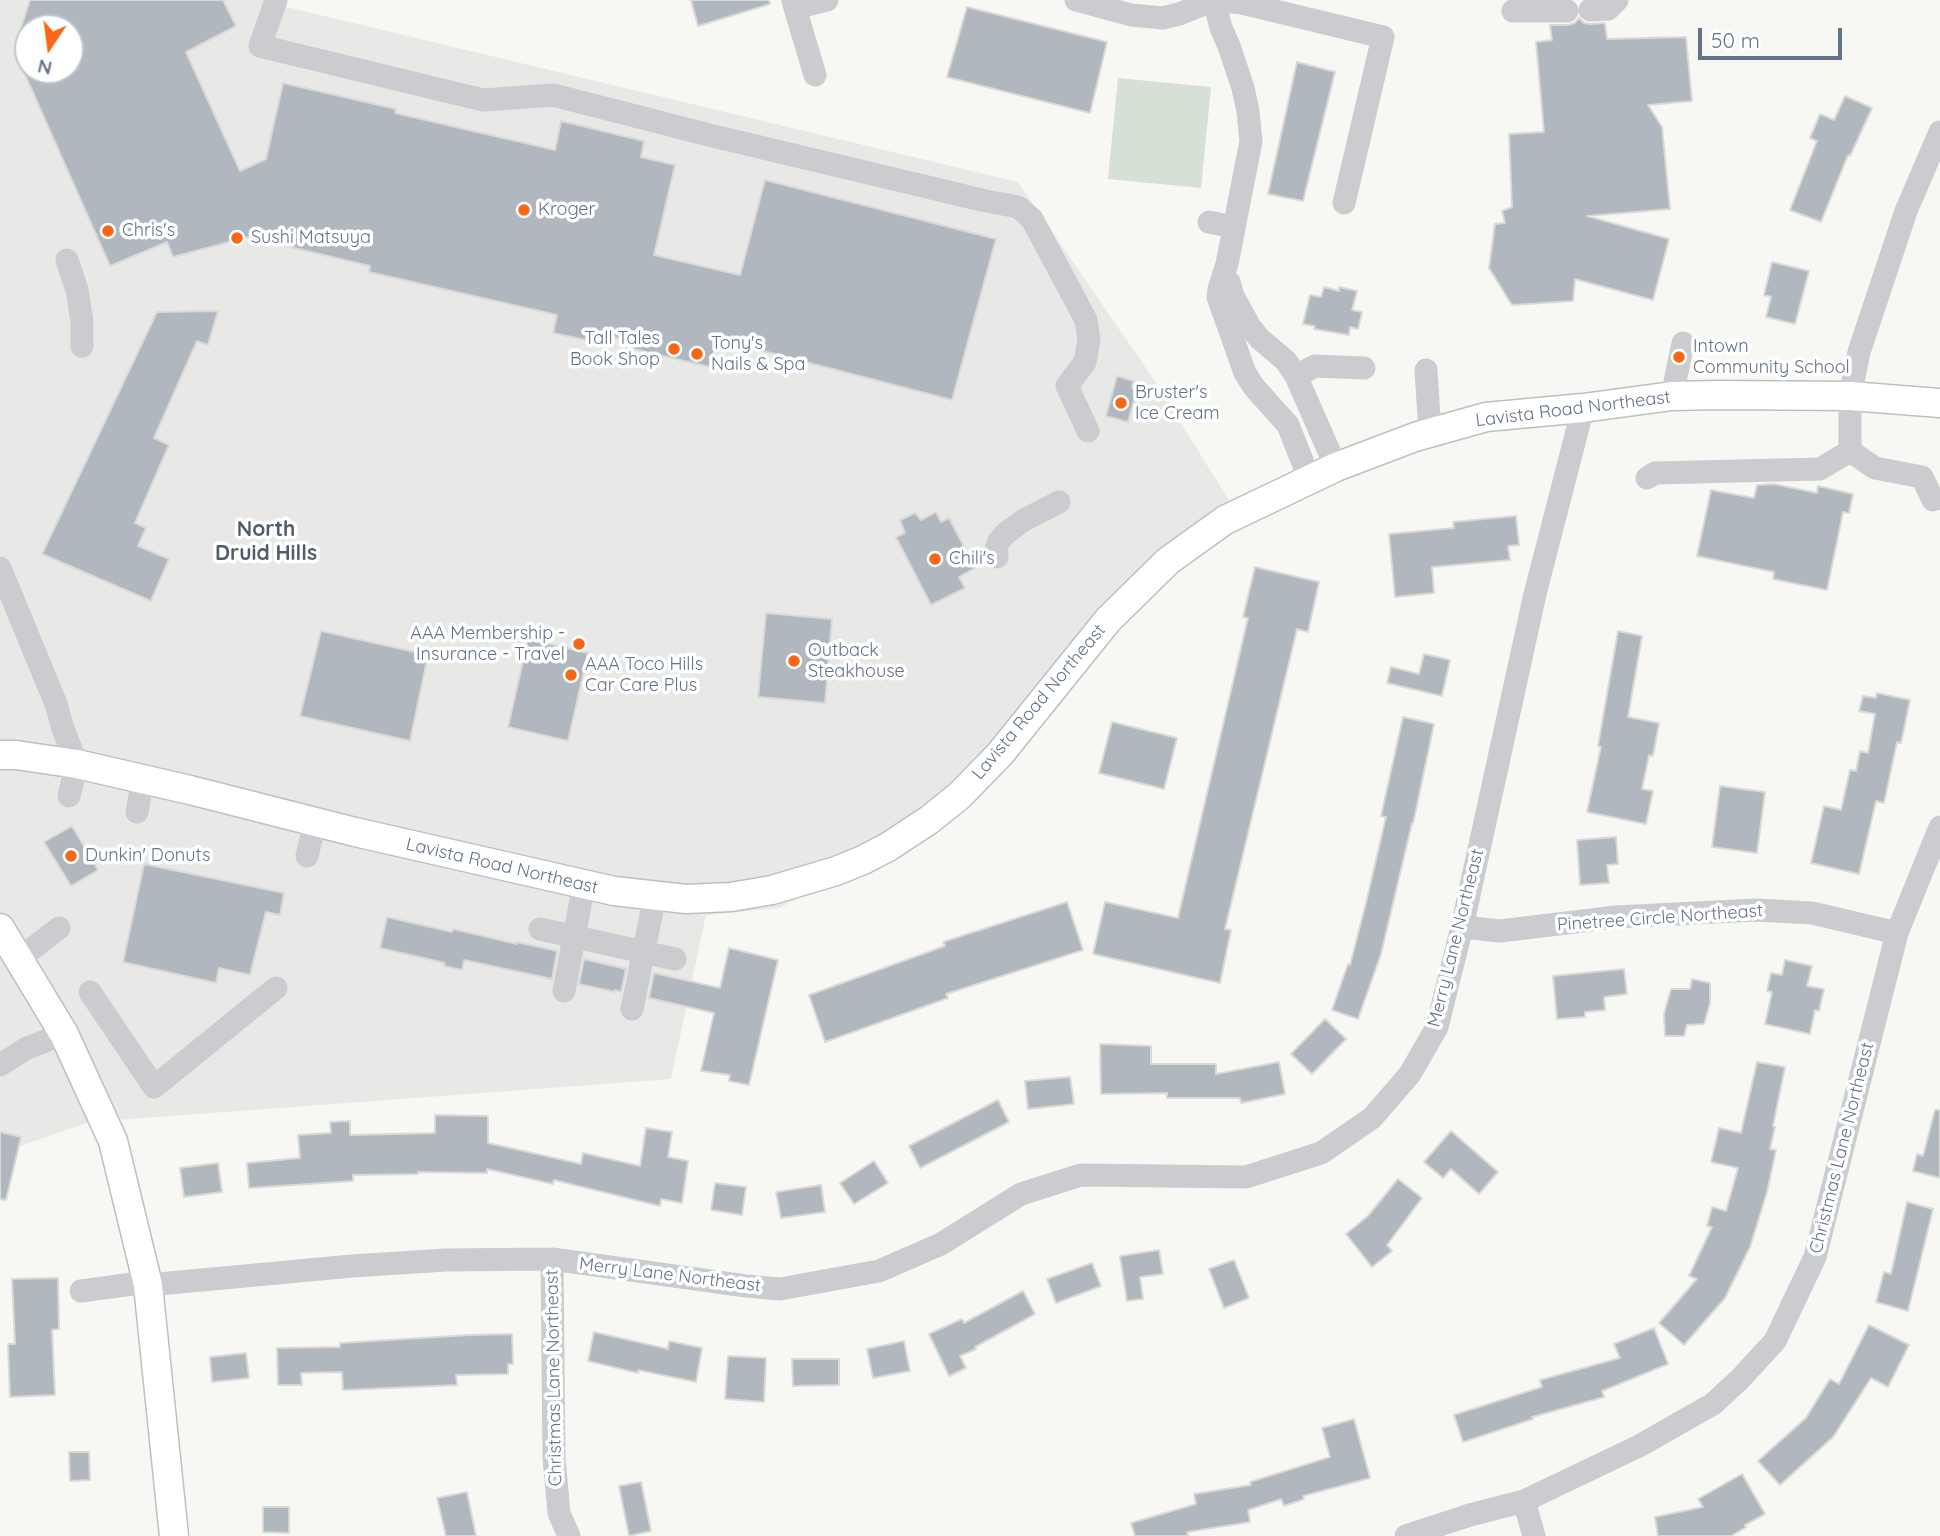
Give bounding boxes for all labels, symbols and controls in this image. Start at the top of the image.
north arrow [14,14,84,84]
scale bar [1702,14,1846,58]
text: 50 m [1711,27,1760,53]
text: N [35,54,54,81]
place label: Kroger [538,199,595,221]
marker: Kroger [516,202,532,218]
place label: Chris's [122,220,175,242]
marker: Chris's [100,223,116,239]
place label: Sushi Matsuya [251,227,371,249]
marker: Sushi Matsuya [229,230,245,246]
place label: Tall Tales Book Shop [570,328,660,370]
place label: Tony's Nails & Spa [711,333,805,376]
place label: Intown Community School [1693,336,1850,378]
marker: Tall Tales Book Shop [666,341,682,357]
marker: Tony's Nails & Spa [689,346,705,362]
marker: Intown Community School [1671,349,1687,365]
place label: Bruster's Ice Cream [1135,382,1220,424]
street label: Lavista Road Northeast [1474,386,1672,432]
marker: Bruster's Ice Cream [1113,395,1129,411]
district label: North Druid Hills [215,517,317,567]
place label: Chili's [949,548,995,570]
marker: Chili's [927,551,943,567]
street label: Lavista Road Northeast [968,620,1110,784]
place label: AAA Membership - Insurance - Travel [410,623,565,666]
marker: AAA Membership - Insurance - Travel [571,636,587,652]
place label: Outback Steakhouse [808,640,905,682]
marker: Outback Steakhouse [786,653,802,669]
place label: AAA Toco Hills Car Care Plus [585,654,703,696]
marker: AAA Toco Hills Car Care Plus [563,667,579,683]
street label: Lavista Road Northeast [404,833,600,899]
place label: Dunkin' Donuts [85,845,210,867]
street label: Merry Lane Northeast [1423,847,1489,1029]
marker: Dunkin' Donuts [63,848,79,864]
street label: Pinetree Circle Northeast [1556,900,1764,936]
street label: Christmas Lane Northeast [1805,1040,1879,1256]
street label: Merry Lane Northeast [578,1253,762,1297]
street label: Christmas Lane Northeast [541,1269,567,1487]

